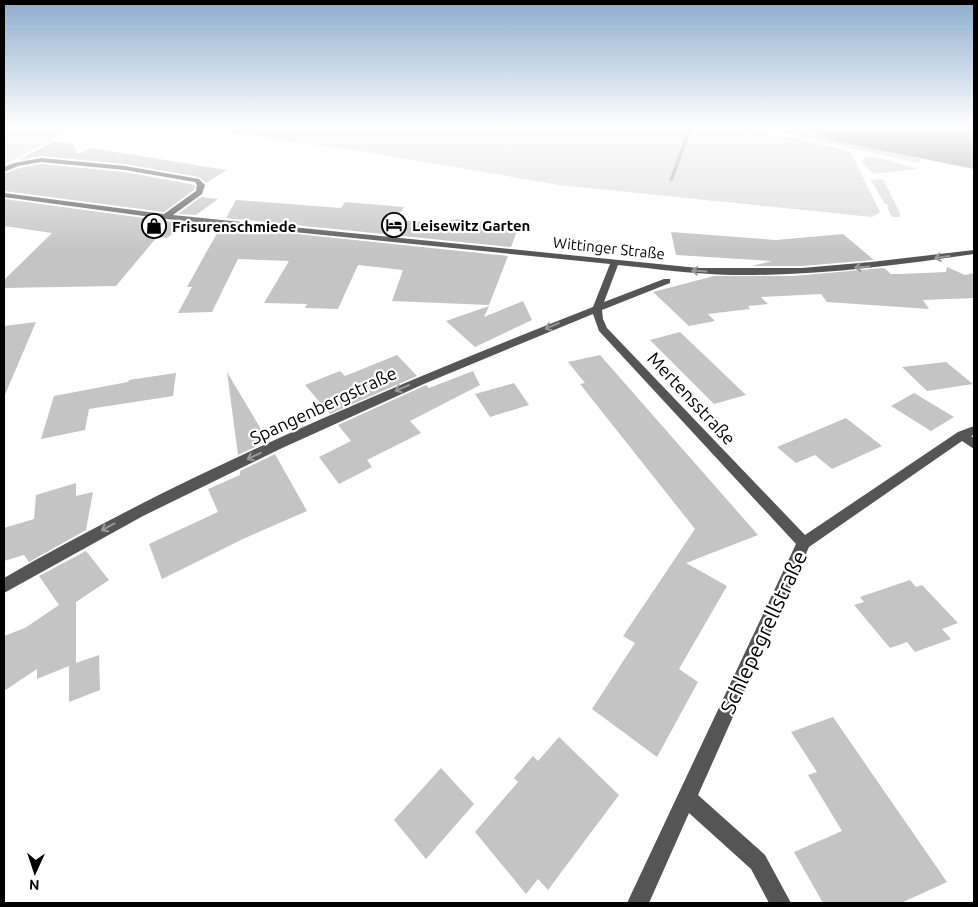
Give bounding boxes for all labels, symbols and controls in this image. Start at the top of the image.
hotel icon: Leisewitz Garten [381,212,407,238]
shop icon: Frisurenschmiede [141,213,167,239]
place label: Leisewitz Garten [412,217,530,234]
place label: Frisurenschmiede [172,218,296,235]
street label: Wittinger Straße [552,234,666,262]
one-way arrow [934,252,950,262]
one-way arrow [854,263,870,272]
one-way arrow [692,266,708,275]
one-way arrow [545,321,560,331]
street label: Mertensstraße [644,348,740,448]
street label: Spangenbergstraße [247,362,399,448]
one-way arrow [395,384,410,393]
one-way arrow [247,452,262,461]
one-way arrow [101,523,116,532]
street label: Schlepegrellstraße [715,547,811,717]
north arrow [10,847,60,897]
text: N [29,877,40,893]

